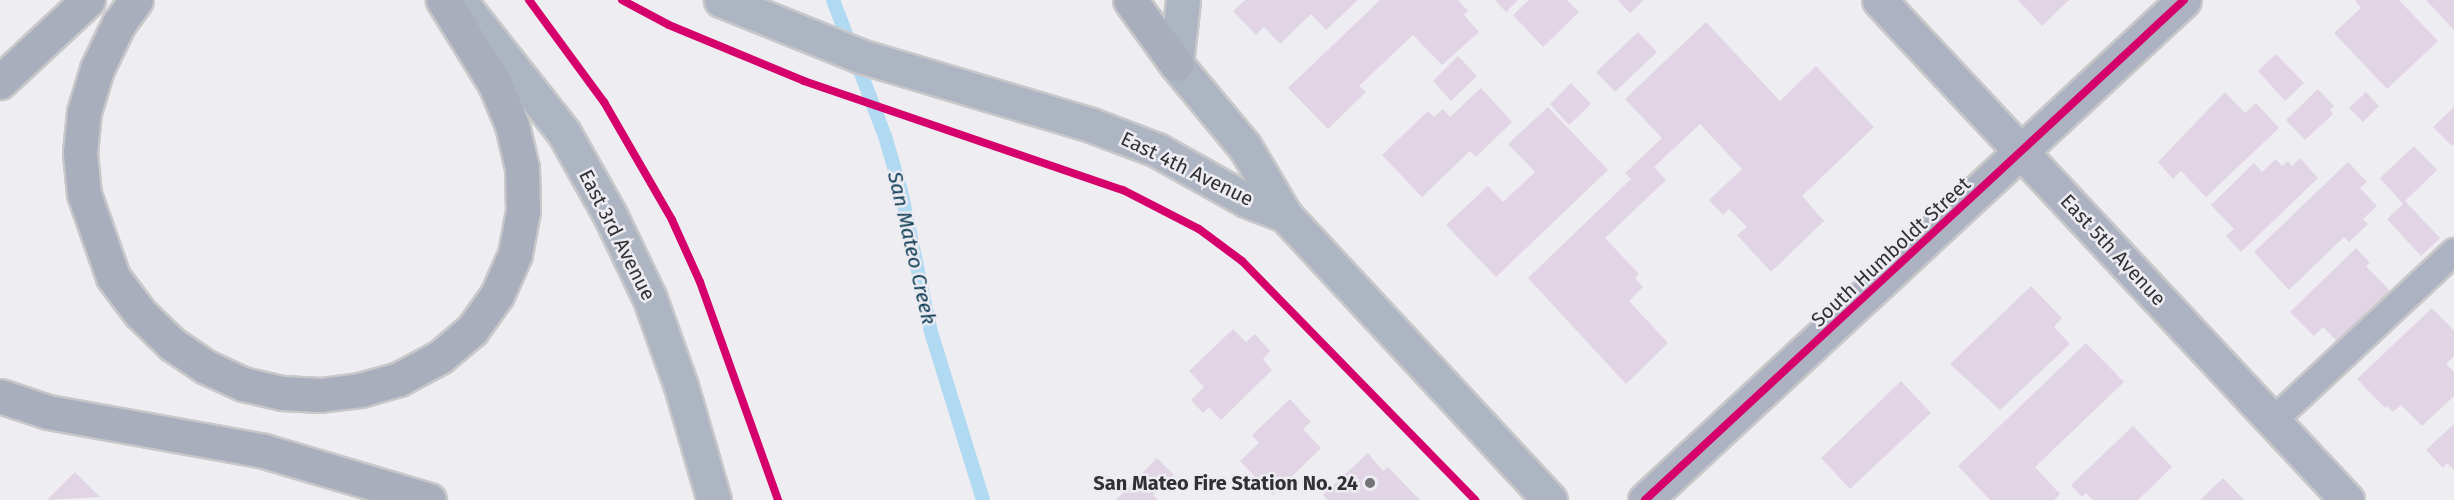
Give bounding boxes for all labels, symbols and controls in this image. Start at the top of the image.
street label: East 4th Avenue [1117,127,1257,211]
street label: East 3rd Avenue [574,166,660,304]
water label: San Mateo Creek [882,169,942,327]
street label: South Humboldt Street [1806,172,1976,332]
street label: East 5th Avenue [2055,189,2171,311]
place label: San Mateo Fire Station No. 24 [1093,471,1358,495]
marker: San Mateo Fire Station No. 24 [1363,476,1377,490]

